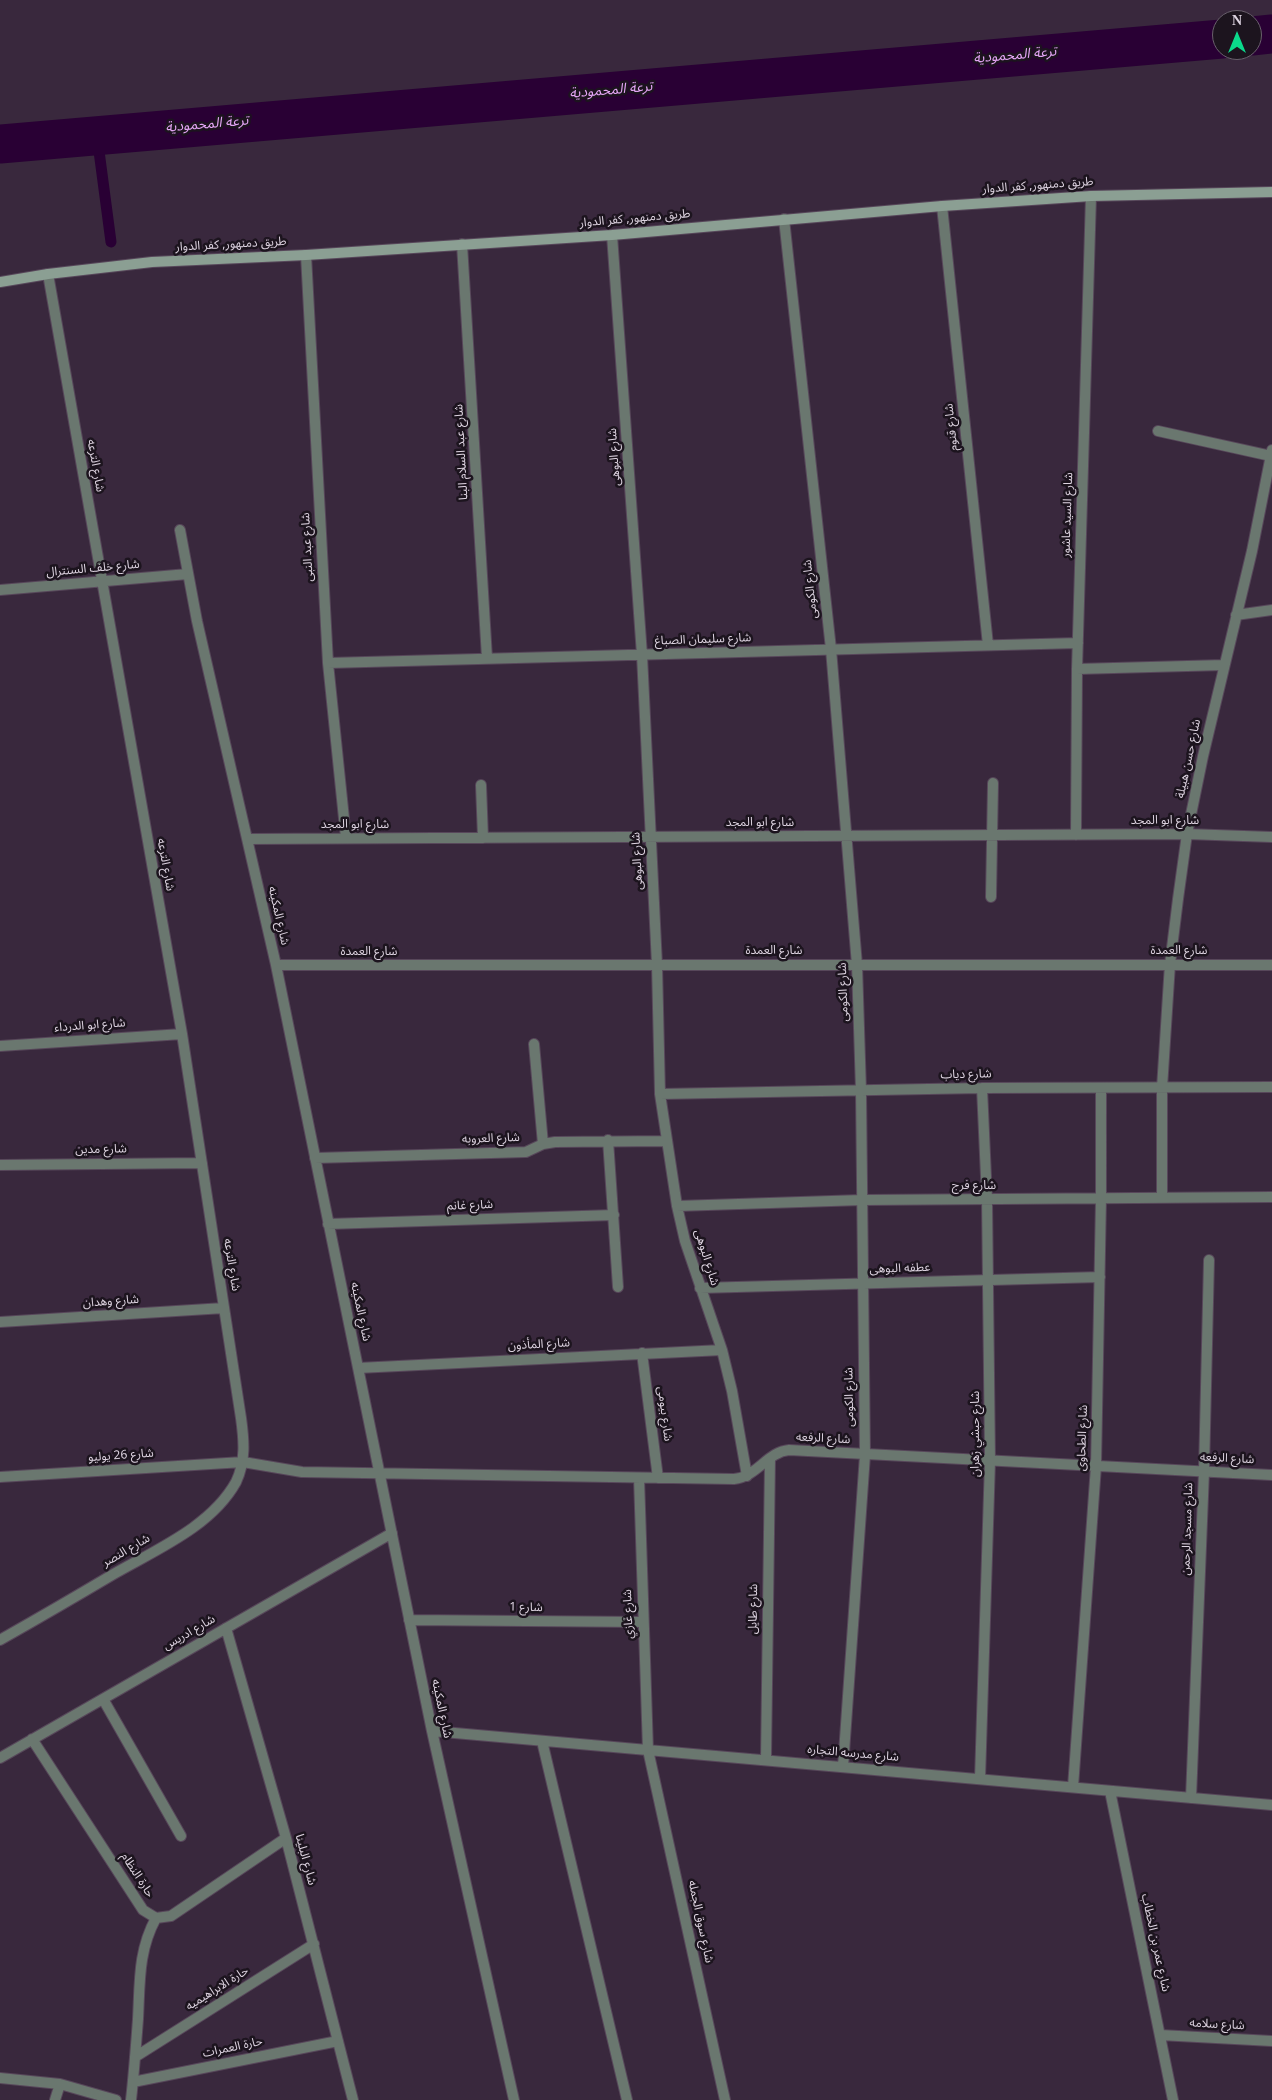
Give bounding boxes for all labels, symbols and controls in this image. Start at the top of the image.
north arrow [1212,10,1262,60]
text: N [1232,13,1242,28]
water label: ترعة المحمودية [973,45,1057,69]
water label: ترعة المحمودية [569,80,653,104]
water label: ترعة المحمودية [165,114,249,138]
street label: طريق دمنهور, كفر الدوار [982,176,1094,198]
street label: طريق دمنهور, كفر الدوار [579,208,691,232]
street label: طريق دمنهور, كفر الدوار [175,236,287,256]
street label: شارع قنوم [943,403,963,451]
street label: شارع عبد السلام البنا [453,404,473,500]
street label: شارع البوهى [607,428,625,486]
street label: شارع الترعه [82,439,106,493]
street label: شارع السيد عاشور [1060,472,1078,558]
street label: شارع عبد النبى [300,512,318,582]
street label: شارع خلف السنترال [46,559,140,581]
street label: شارع الكومى [802,559,822,619]
street label: شارع سليمان الصباغ [654,632,752,650]
street label: شارع حسن هبيلة [1175,718,1205,800]
street label: شارع ابو المجد [1131,815,1199,829]
street label: شارع ابو المجد [726,817,794,831]
street label: شارع ابو المجد [321,819,389,833]
street label: شارع البوهى [630,832,648,890]
street label: شارع الترعه [152,838,176,892]
street label: شارع المكينه [263,885,291,947]
street label: شارع العمدة [746,945,802,959]
street label: شارع العمدة [1151,945,1207,959]
street label: شارع العمدة [341,946,397,960]
street label: شارع الكومى [837,962,853,1022]
street label: شارع ابو الدرداء [54,1017,126,1037]
street label: شارع دياب [940,1068,992,1084]
street label: شارع العروبه [462,1132,520,1148]
street label: شارع مدين [75,1143,127,1159]
street label: شارع فرج [952,1180,996,1194]
street label: شارع غانم [447,1199,493,1215]
street label: شارع البوهى [690,1228,720,1288]
street label: شارع الترعه [219,1238,241,1292]
street label: عطفه البوهى [869,1262,931,1278]
street label: شارع المكينه [346,1281,372,1343]
street label: شارع وهدان [82,1294,140,1312]
street label: شارع المأذون [508,1337,570,1355]
street label: شارع الكومى [843,1367,859,1427]
street label: شارع بيومى [653,1386,673,1442]
street label: شارع حبشي زهران [970,1391,984,1477]
street label: شارع الطحاوى [1076,1404,1092,1472]
street label: شارع الرفعه [795,1431,851,1449]
street label: شارع 26 يوليو [88,1448,154,1466]
street label: شارع الرفعه [1199,1451,1255,1469]
street label: شارع مسجد الرحمن [1180,1482,1198,1576]
street label: شارع النصر [101,1533,153,1571]
street label: شارع طايل [747,1584,763,1634]
street label: شارع غازي [622,1589,638,1639]
street label: شارع 1 [509,1602,543,1616]
street label: شارع ادريس [161,1613,219,1655]
street label: شارع المكينه [427,1678,453,1740]
street label: شارع مدرسه التجاره [807,1744,899,1766]
street label: شارع البلينا [290,1833,318,1887]
street label: حارة النظام [116,1851,156,1901]
street label: شارع سوق الجمله [683,1879,715,1965]
street label: شارع عمر بن الخطاب [1137,1893,1171,1993]
street label: حارة الابراهيميه [184,1965,252,2015]
street label: شارع سلامه [1189,2017,1245,2035]
street label: حارة العمرات [202,2036,264,2062]

